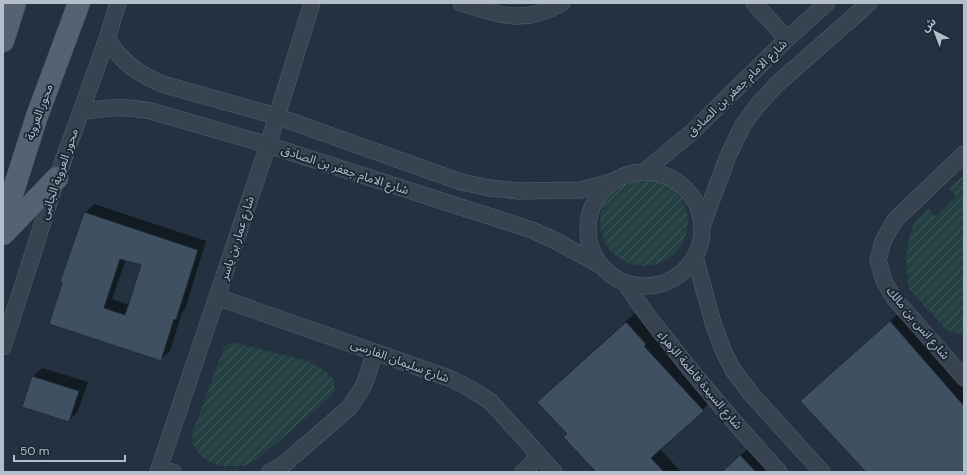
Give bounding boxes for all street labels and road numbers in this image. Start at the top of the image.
street label: شارع الامام جعفر بن الصادق [683,36,791,141]
street label: محور العروبة [21,82,57,142]
street label: محور العروبة الجانبى [36,126,82,222]
street label: شارع الامام جعفر بن الصادق [279,142,411,199]
street label: شارع عمار بن ياسر [216,194,259,283]
street label: شارع انس بن مالك [882,283,953,363]
street label: شارع السيدة فاطمة الزهراء [653,327,746,433]
street label: شارع سليمان الفارسى [348,336,451,387]

